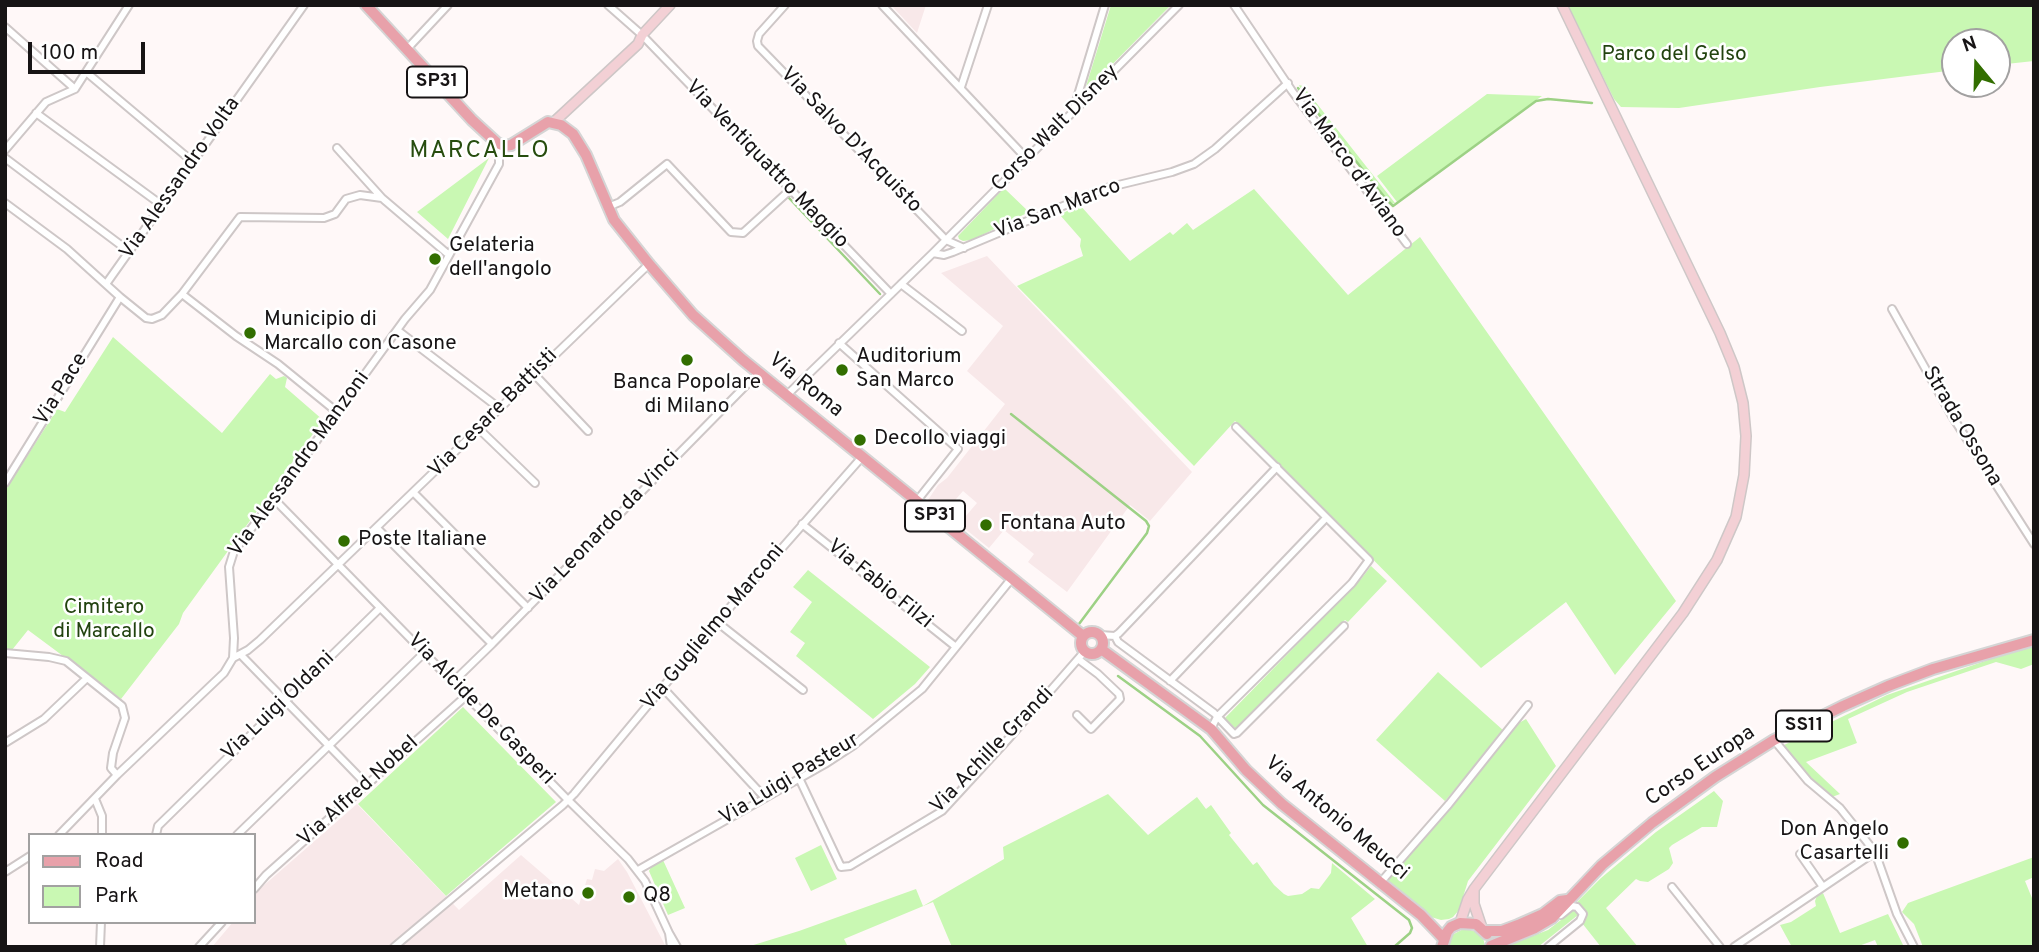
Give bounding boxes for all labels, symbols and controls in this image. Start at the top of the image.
scale bar [32,28,149,72]
north arrow [1941,28,2011,98]
text: N [1959,31,1980,59]
text: 100 m [41,40,98,67]
park label: Parco del Gelso [1601,43,1747,69]
street label: Corso Walt Disney [987,60,1125,198]
street label: Via Salvo D'Acquisto [774,63,926,219]
road number: SP31 [407,66,467,97]
street label: Via Ventiquattro Maggio [679,76,853,254]
street label: Via Marco d'Aviano [1285,84,1411,244]
street label: Via Alessandro Volta [115,93,247,265]
district label: MARCALLO [410,138,550,166]
street label: Via San Marco [991,174,1125,246]
place label: Gelateria dell'angolo [449,234,552,284]
marker: Gelateria dell'angolo [427,251,443,267]
place label: Municipio di Marcallo con Casone [264,308,457,358]
marker: Municipio di Marcallo con Casone [242,325,258,341]
street label: Via Cesare Battisti [424,344,564,484]
place label: Auditorium San Marco [856,345,962,395]
street label: Via Roma [762,348,848,424]
street label: Via Pace [30,349,94,431]
marker: Banca Popolare di Milano [679,352,695,368]
marker: Auditorium San Marco [834,362,850,378]
street label: Strada Ossona [1915,363,2007,491]
street label: Via Alessandro Manzoni [224,367,376,563]
place label: Banca Popolare di Milano [613,371,761,421]
place label: Decollo viaggi [874,427,1006,453]
marker: Decollo viaggi [852,432,868,448]
street label: Via Leonardo da Vinci [526,446,686,610]
road number: SP31 [905,500,965,531]
place label: Fontana Auto [1000,512,1126,538]
marker: Fontana Auto [978,517,994,533]
place label: Poste Italiane [358,528,487,554]
marker: Poste Italiane [336,533,352,549]
street label: Via Fabio Filzi [821,535,937,635]
street label: Via Guglielmo Marconi [637,539,791,717]
park label: Cimitero di Marcallo [53,596,155,646]
street label: Via Alcide De Gasperi [401,629,559,791]
street label: Via Luigi Oldani [217,647,341,767]
street label: Via Achille Grandi [926,682,1060,820]
road number: SS11 [1776,710,1832,741]
street label: Corso Europa [1641,721,1761,813]
street label: Via Luigi Pasteur [716,728,864,832]
street label: Via Alfred Nobel [294,731,424,853]
street label: Via Antonio Meucci [1259,751,1413,887]
place label: Don Angelo Casartelli [1780,818,1889,868]
legend [28,833,256,924]
marker: Don Angelo Casartelli [1895,835,1911,851]
text: Road [95,848,144,875]
place label: Metano [503,880,574,906]
text: Park [95,883,138,910]
place label: Q8 [643,884,671,910]
marker: Metano [580,885,596,901]
marker: Q8 [621,889,637,905]

